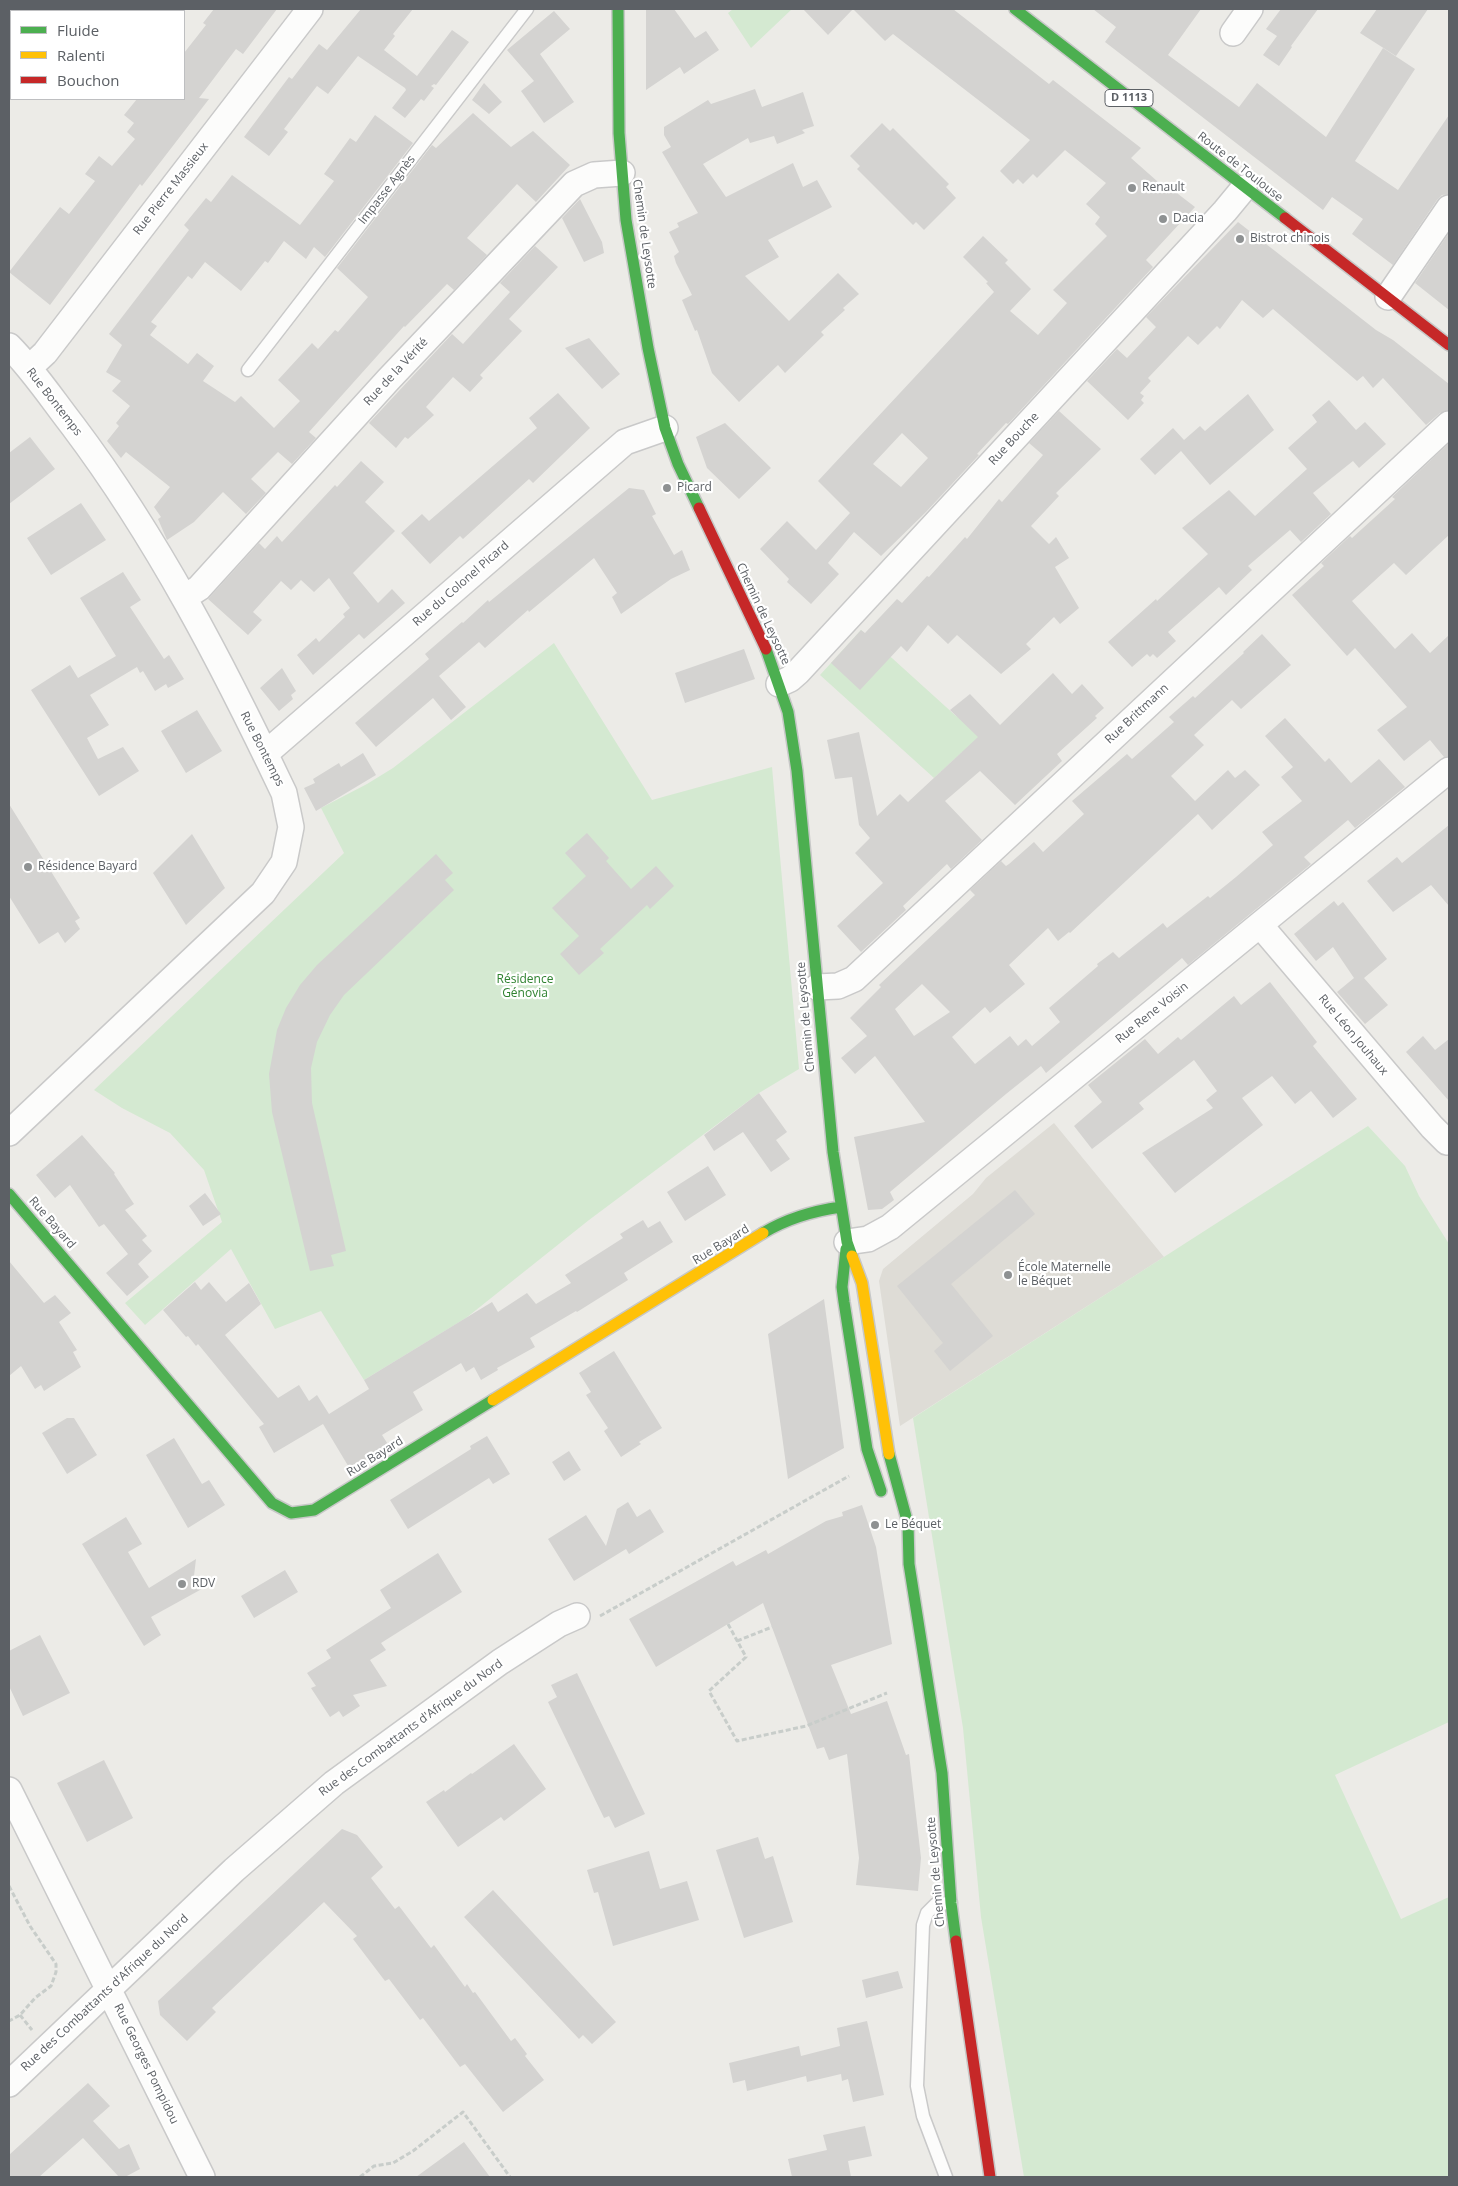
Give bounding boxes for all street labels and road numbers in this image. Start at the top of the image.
road number: D 1113 [1105,90,1153,106]
street label: Route de Toulouse [1194,129,1286,205]
street label: Rue Pierre Massieux [130,140,212,238]
street label: Impasse Agnès [356,153,418,227]
street label: Chemin de Leysotte [629,178,659,290]
street label: Rue de la Vérité [361,335,431,409]
street label: Rue Bontemps [23,365,85,439]
street label: Rue Bouche [986,410,1042,468]
street label: Rue du Colonel Picard [410,538,512,630]
street label: Chemin de Leysotte [733,561,793,667]
street label: Rue Brittmann [1102,681,1172,747]
street label: Rue Bontemps [237,709,287,789]
street label: Chemin de Leysotte [794,961,818,1073]
street label: Rue Rene Voisin [1113,979,1191,1047]
street label: Rue Léon Jouhaux [1315,992,1391,1078]
street label: Rue Bayard [26,1194,78,1252]
street label: Rue Bayard [690,1222,752,1268]
street label: Rue Bayard [344,1434,406,1480]
street label: Rue des Combattants d'Afrique du Nord [316,1656,506,1800]
street label: Chemin de Leysotte [924,1816,948,1928]
street label: Rue des Combattants d'Afrique du Nord [18,1912,192,2074]
street label: Rue Georges Pompidou [111,2001,181,2127]

